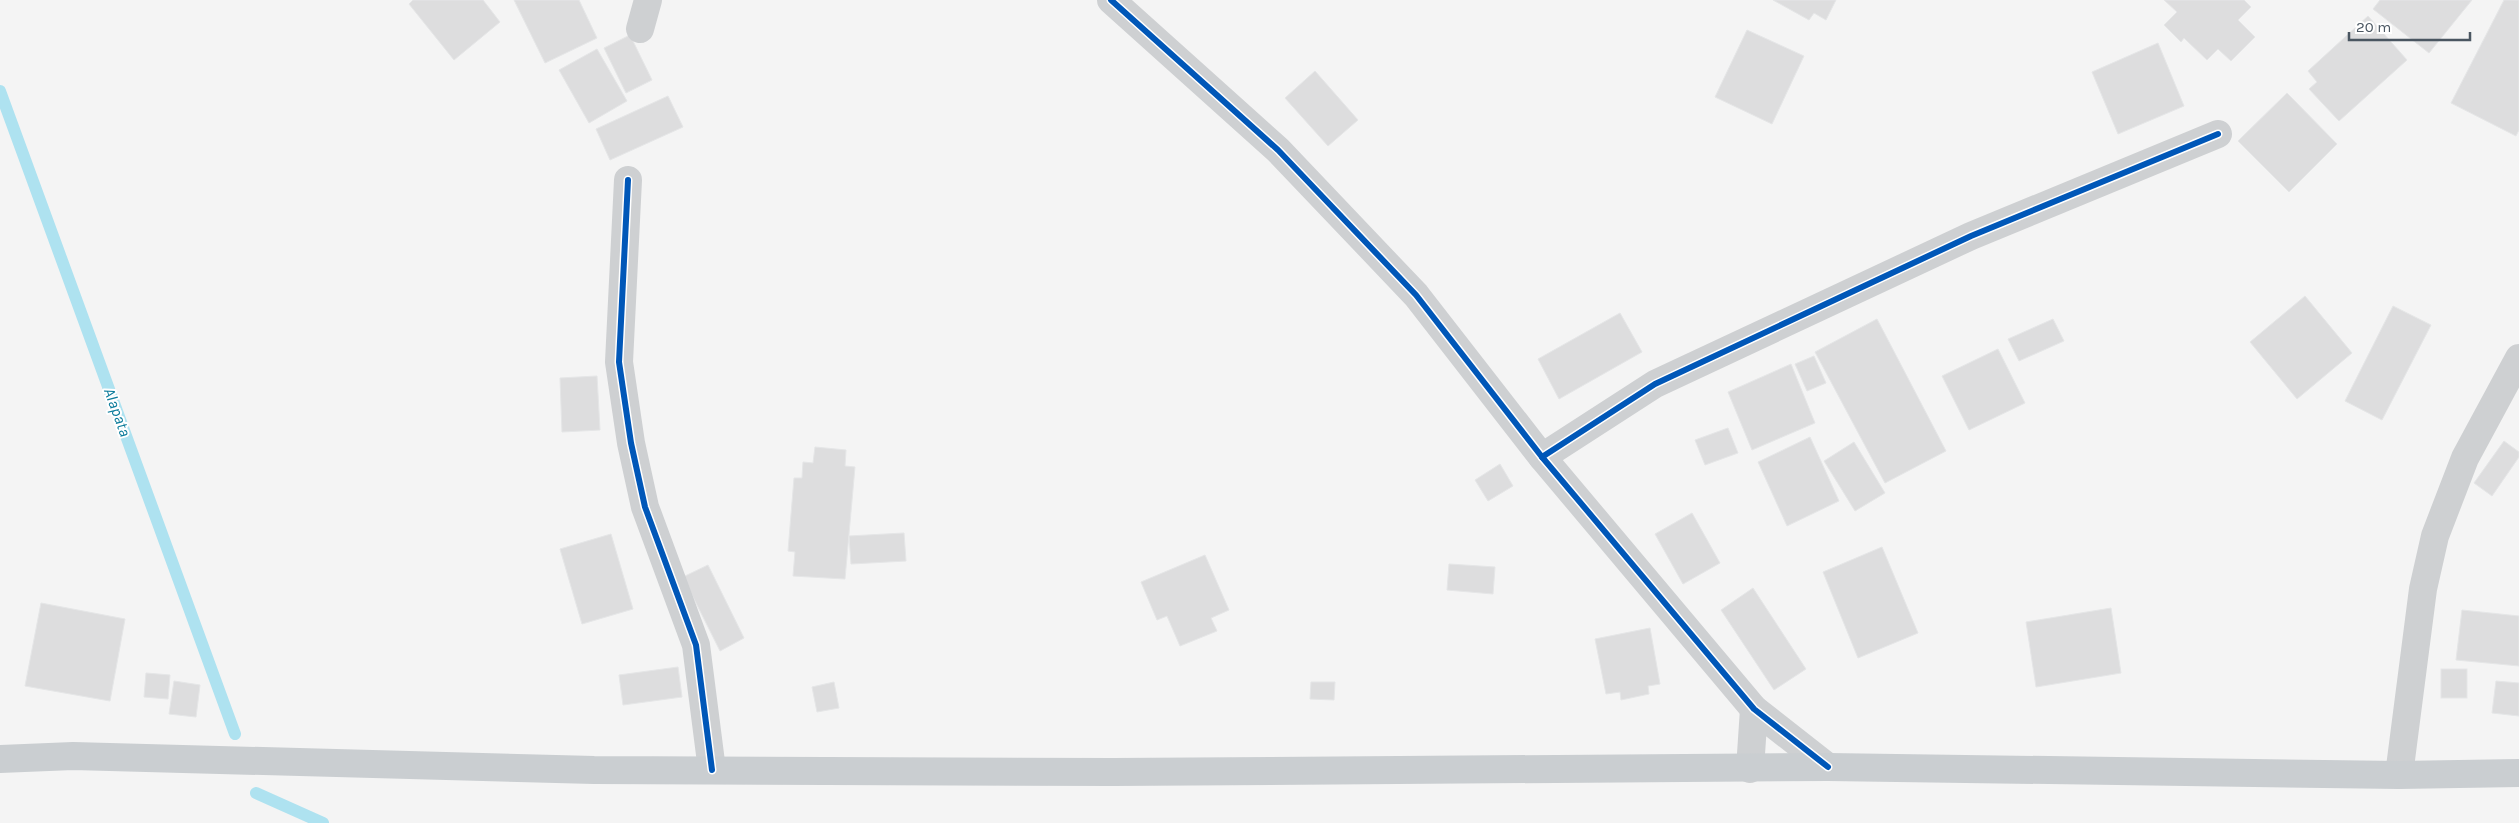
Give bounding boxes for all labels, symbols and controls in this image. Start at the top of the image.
scale bar [2349,10,2470,42]
text: 20 m [2356,18,2391,36]
water label: Alapata [100,385,135,439]

